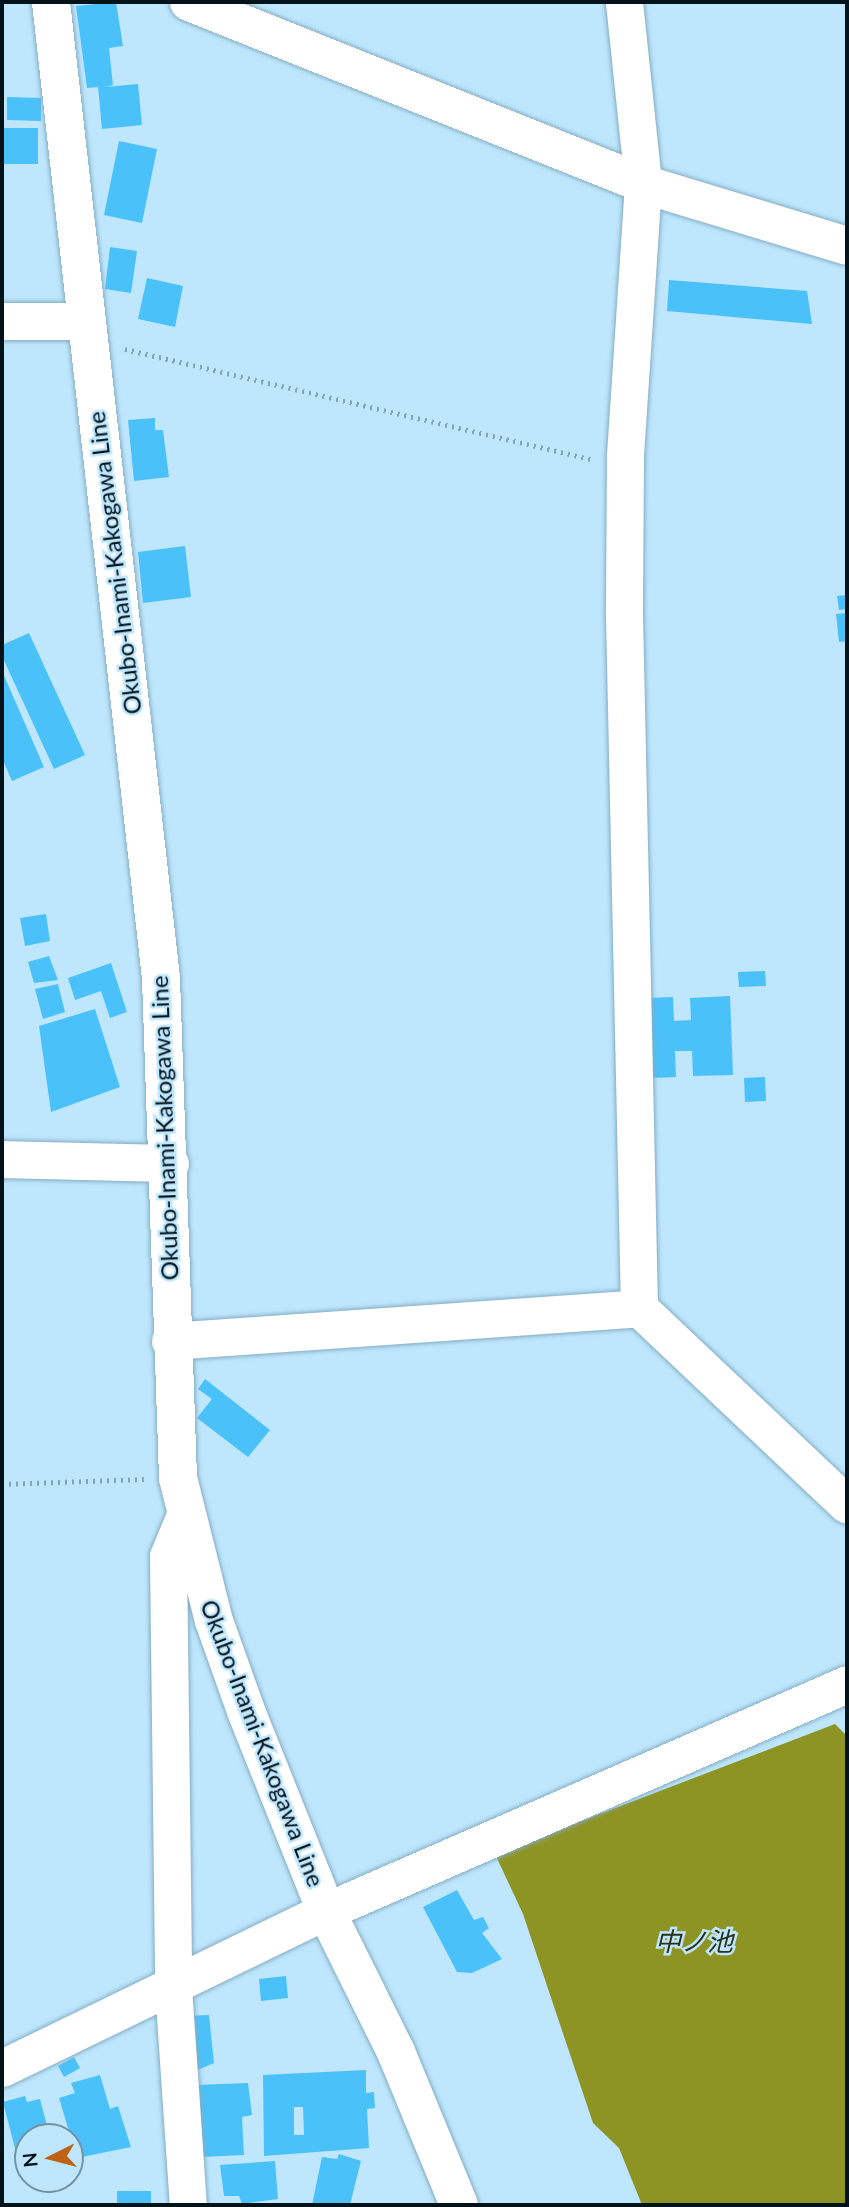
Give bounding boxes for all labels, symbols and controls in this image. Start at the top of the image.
street label: Okubo-Inami-Kakogawa Line [81,410,147,716]
street label: Okubo-Inami-Kakogawa Line [144,975,184,1281]
street label: Okubo-Inami-Kakogawa Line [195,1596,331,1890]
water label: 中ノ池 [655,1926,733,1958]
north arrow [14,2123,84,2193]
text: N [17,2152,42,2169]

